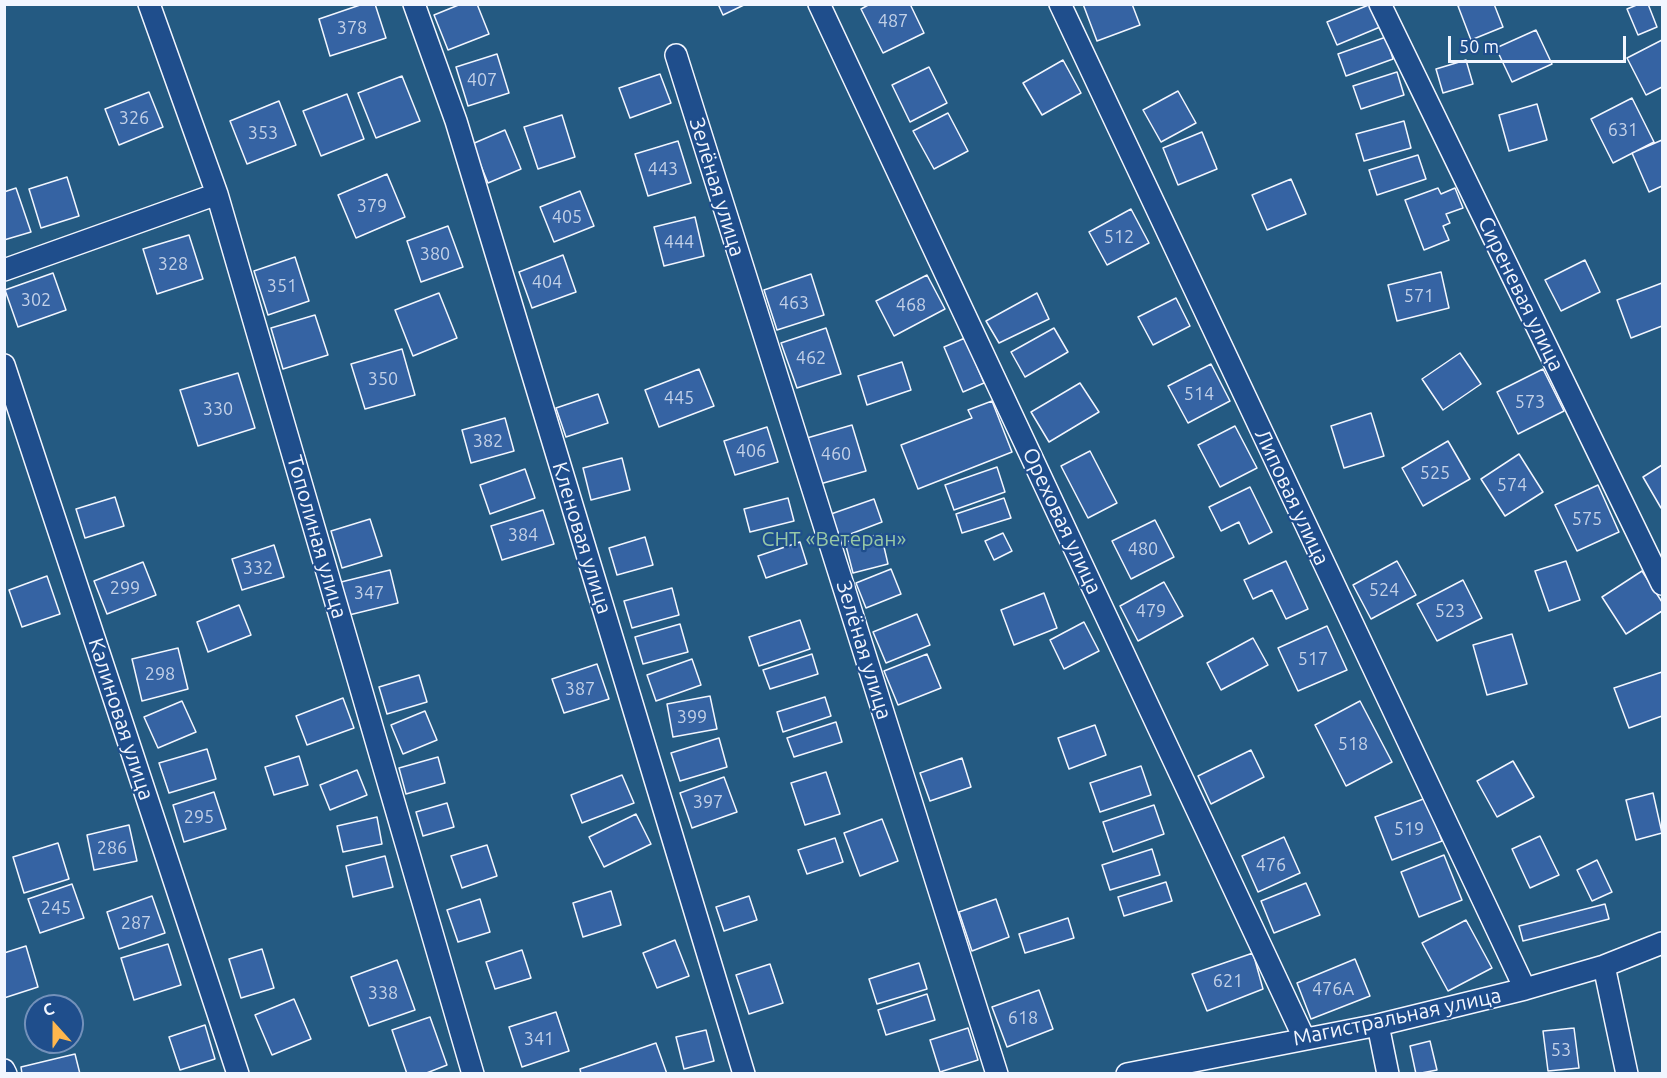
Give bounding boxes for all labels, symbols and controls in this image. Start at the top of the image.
house number: 487 [878,10,908,32]
house number: 378 [337,17,367,39]
scale bar [1451,24,1630,62]
text: 50 m [1459,36,1499,56]
house number: 407 [467,69,497,91]
house number: 326 [119,107,149,129]
street label: Зелёная улица [684,115,750,259]
house number: 631 [1608,119,1638,141]
house number: 353 [248,122,278,144]
house number: 443 [648,158,678,180]
house number: 379 [357,195,387,217]
house number: 405 [552,206,582,228]
street label: Сиреневая улица [1473,213,1569,375]
house number: 512 [1104,226,1134,248]
house number: 444 [664,231,694,253]
house number: 380 [420,243,450,265]
house number: 328 [158,253,188,275]
house number: 404 [532,271,562,293]
house number: 351 [267,275,297,297]
house number: 571 [1404,285,1434,307]
house number: 302 [21,289,51,311]
house number: 463 [779,292,809,314]
house number: 468 [896,294,926,316]
house number: 462 [796,347,826,369]
house number: 350 [368,368,398,390]
house number: 514 [1184,383,1214,405]
house number: 445 [664,387,694,409]
house number: 573 [1515,391,1545,413]
house number: 330 [203,398,233,420]
street label: Липовая улица [1249,425,1335,569]
house number: 382 [473,430,503,452]
house number: 406 [736,440,766,462]
house number: 460 [821,443,851,465]
street label: Ореховая улица [1017,444,1107,598]
street label: Тополиная улица [282,452,352,622]
street label: Кленовая улица [547,459,617,617]
house number: 525 [1420,462,1450,484]
house number: 574 [1497,474,1527,496]
house number: 575 [1572,508,1602,530]
house number: 384 [508,524,538,546]
park label: СНТ «Ветеран» [762,526,906,552]
house number: 480 [1128,538,1158,560]
house number: 332 [243,557,273,579]
house number: 299 [110,577,140,599]
street label: Зелёная улица [831,578,897,722]
house number: 524 [1369,579,1399,601]
house number: 347 [354,582,384,604]
house number: 479 [1136,600,1166,622]
house number: 523 [1435,600,1465,622]
street label: Калиновая улица [83,635,159,803]
house number: 517 [1298,648,1328,670]
house number: 298 [145,663,175,685]
house number: 387 [565,678,595,700]
house number: 399 [677,706,707,728]
house number: 518 [1338,733,1368,755]
house number: 397 [693,791,723,813]
house number: 295 [184,806,214,828]
house number: 519 [1394,818,1424,840]
house number: 286 [97,837,127,859]
house number: 476 [1256,854,1286,876]
house number: 245 [41,897,71,919]
house number: 287 [121,912,151,934]
house number: 621 [1213,970,1243,992]
house number: 476А [1312,978,1354,1000]
house number: 338 [368,982,398,1004]
street label: Магистральная улица [1291,983,1503,1051]
north arrow [24,994,84,1054]
text: С [40,999,56,1019]
house number: 618 [1008,1007,1038,1029]
house number: 341 [524,1028,554,1050]
house number: 53 [1551,1039,1571,1061]

